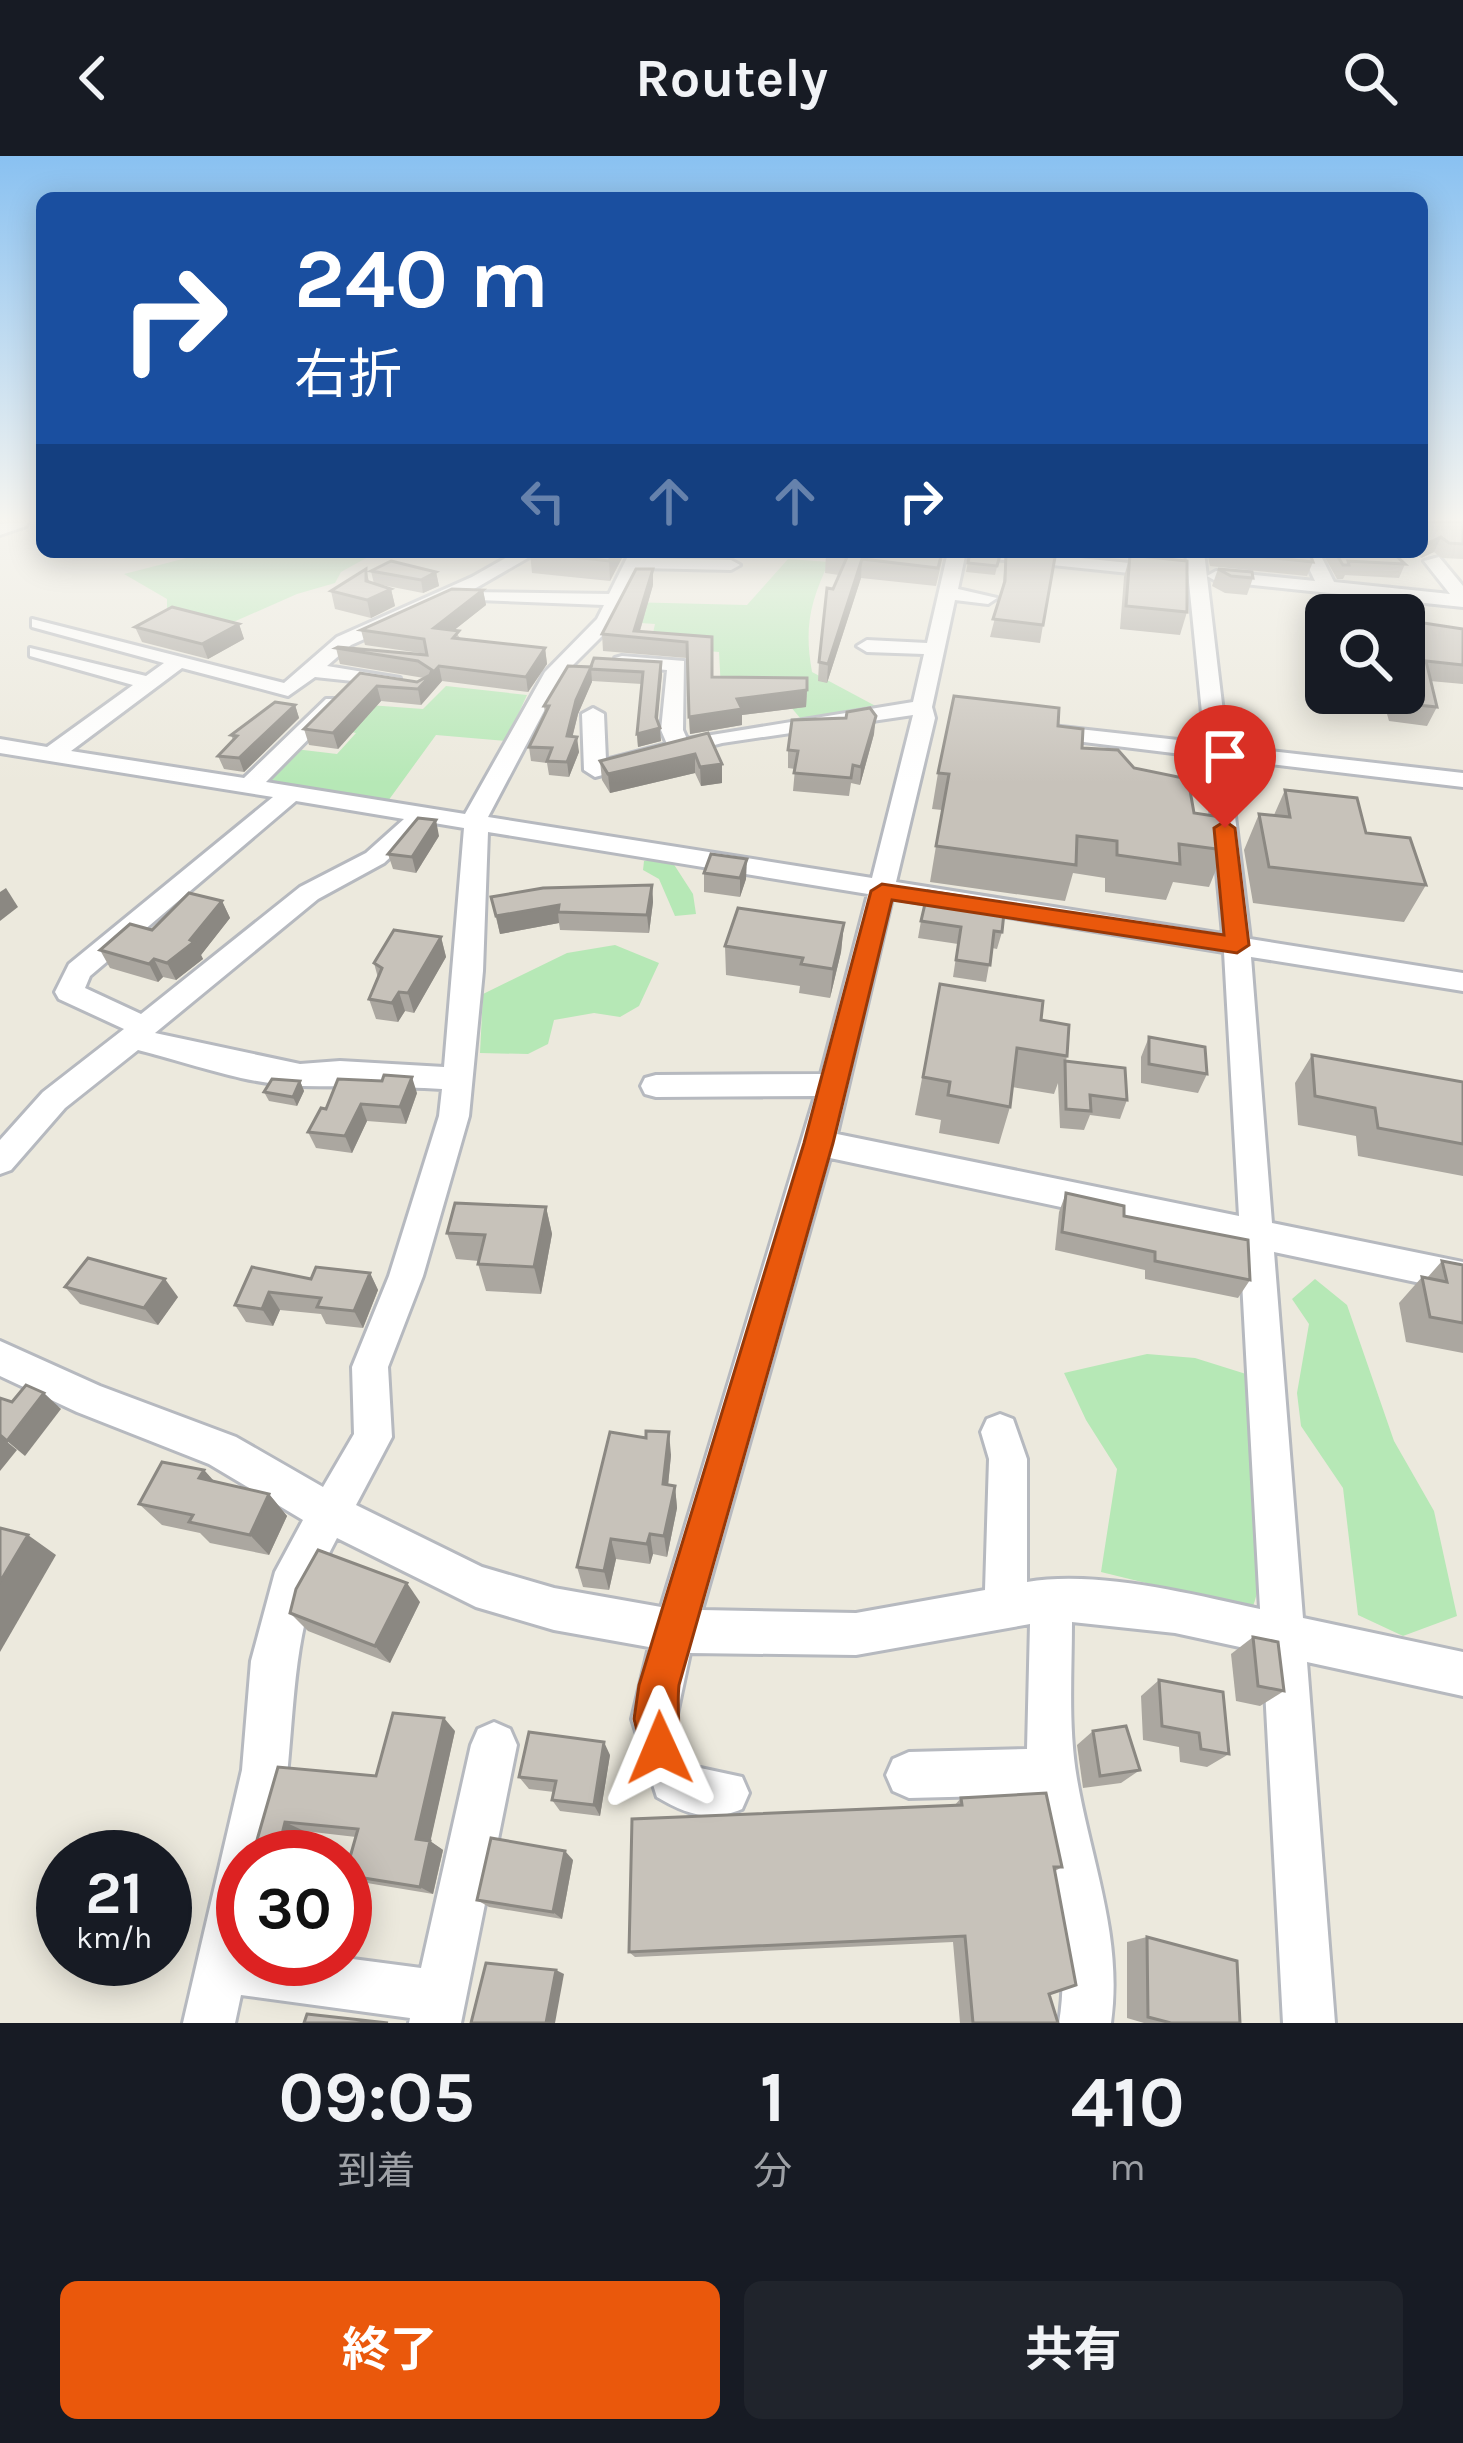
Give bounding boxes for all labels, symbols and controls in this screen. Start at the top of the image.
icon: back [60,45,126,111]
icon: search [1337,45,1403,111]
text: Routely [635,46,828,110]
text: 240 m [294,230,549,328]
icon: right [96,240,252,396]
text: 右折 [294,343,402,407]
icon: left [510,468,576,534]
icon: ahead [636,468,702,534]
icon: ahead [762,468,828,534]
icon: right [888,468,954,534]
map controls [1305,594,1425,714]
button: search [1305,594,1425,714]
pin [1174,705,1276,828]
icon: arrive [1192,723,1258,789]
position arrow [597,1685,723,1811]
speed limit sign: 30 [216,1830,372,1986]
text: 21 [85,1858,143,1928]
text: km/h [76,1920,152,1956]
text: 09:05 [278,2055,475,2139]
text: 1 [760,2055,785,2139]
text: 410 [1071,2060,1185,2144]
text: m [1109,2144,1146,2190]
text: 到着 [338,2148,416,2194]
text: 分 [753,2148,792,2194]
button: 終了 [60,2281,720,2419]
button: 共有 [744,2281,1403,2419]

